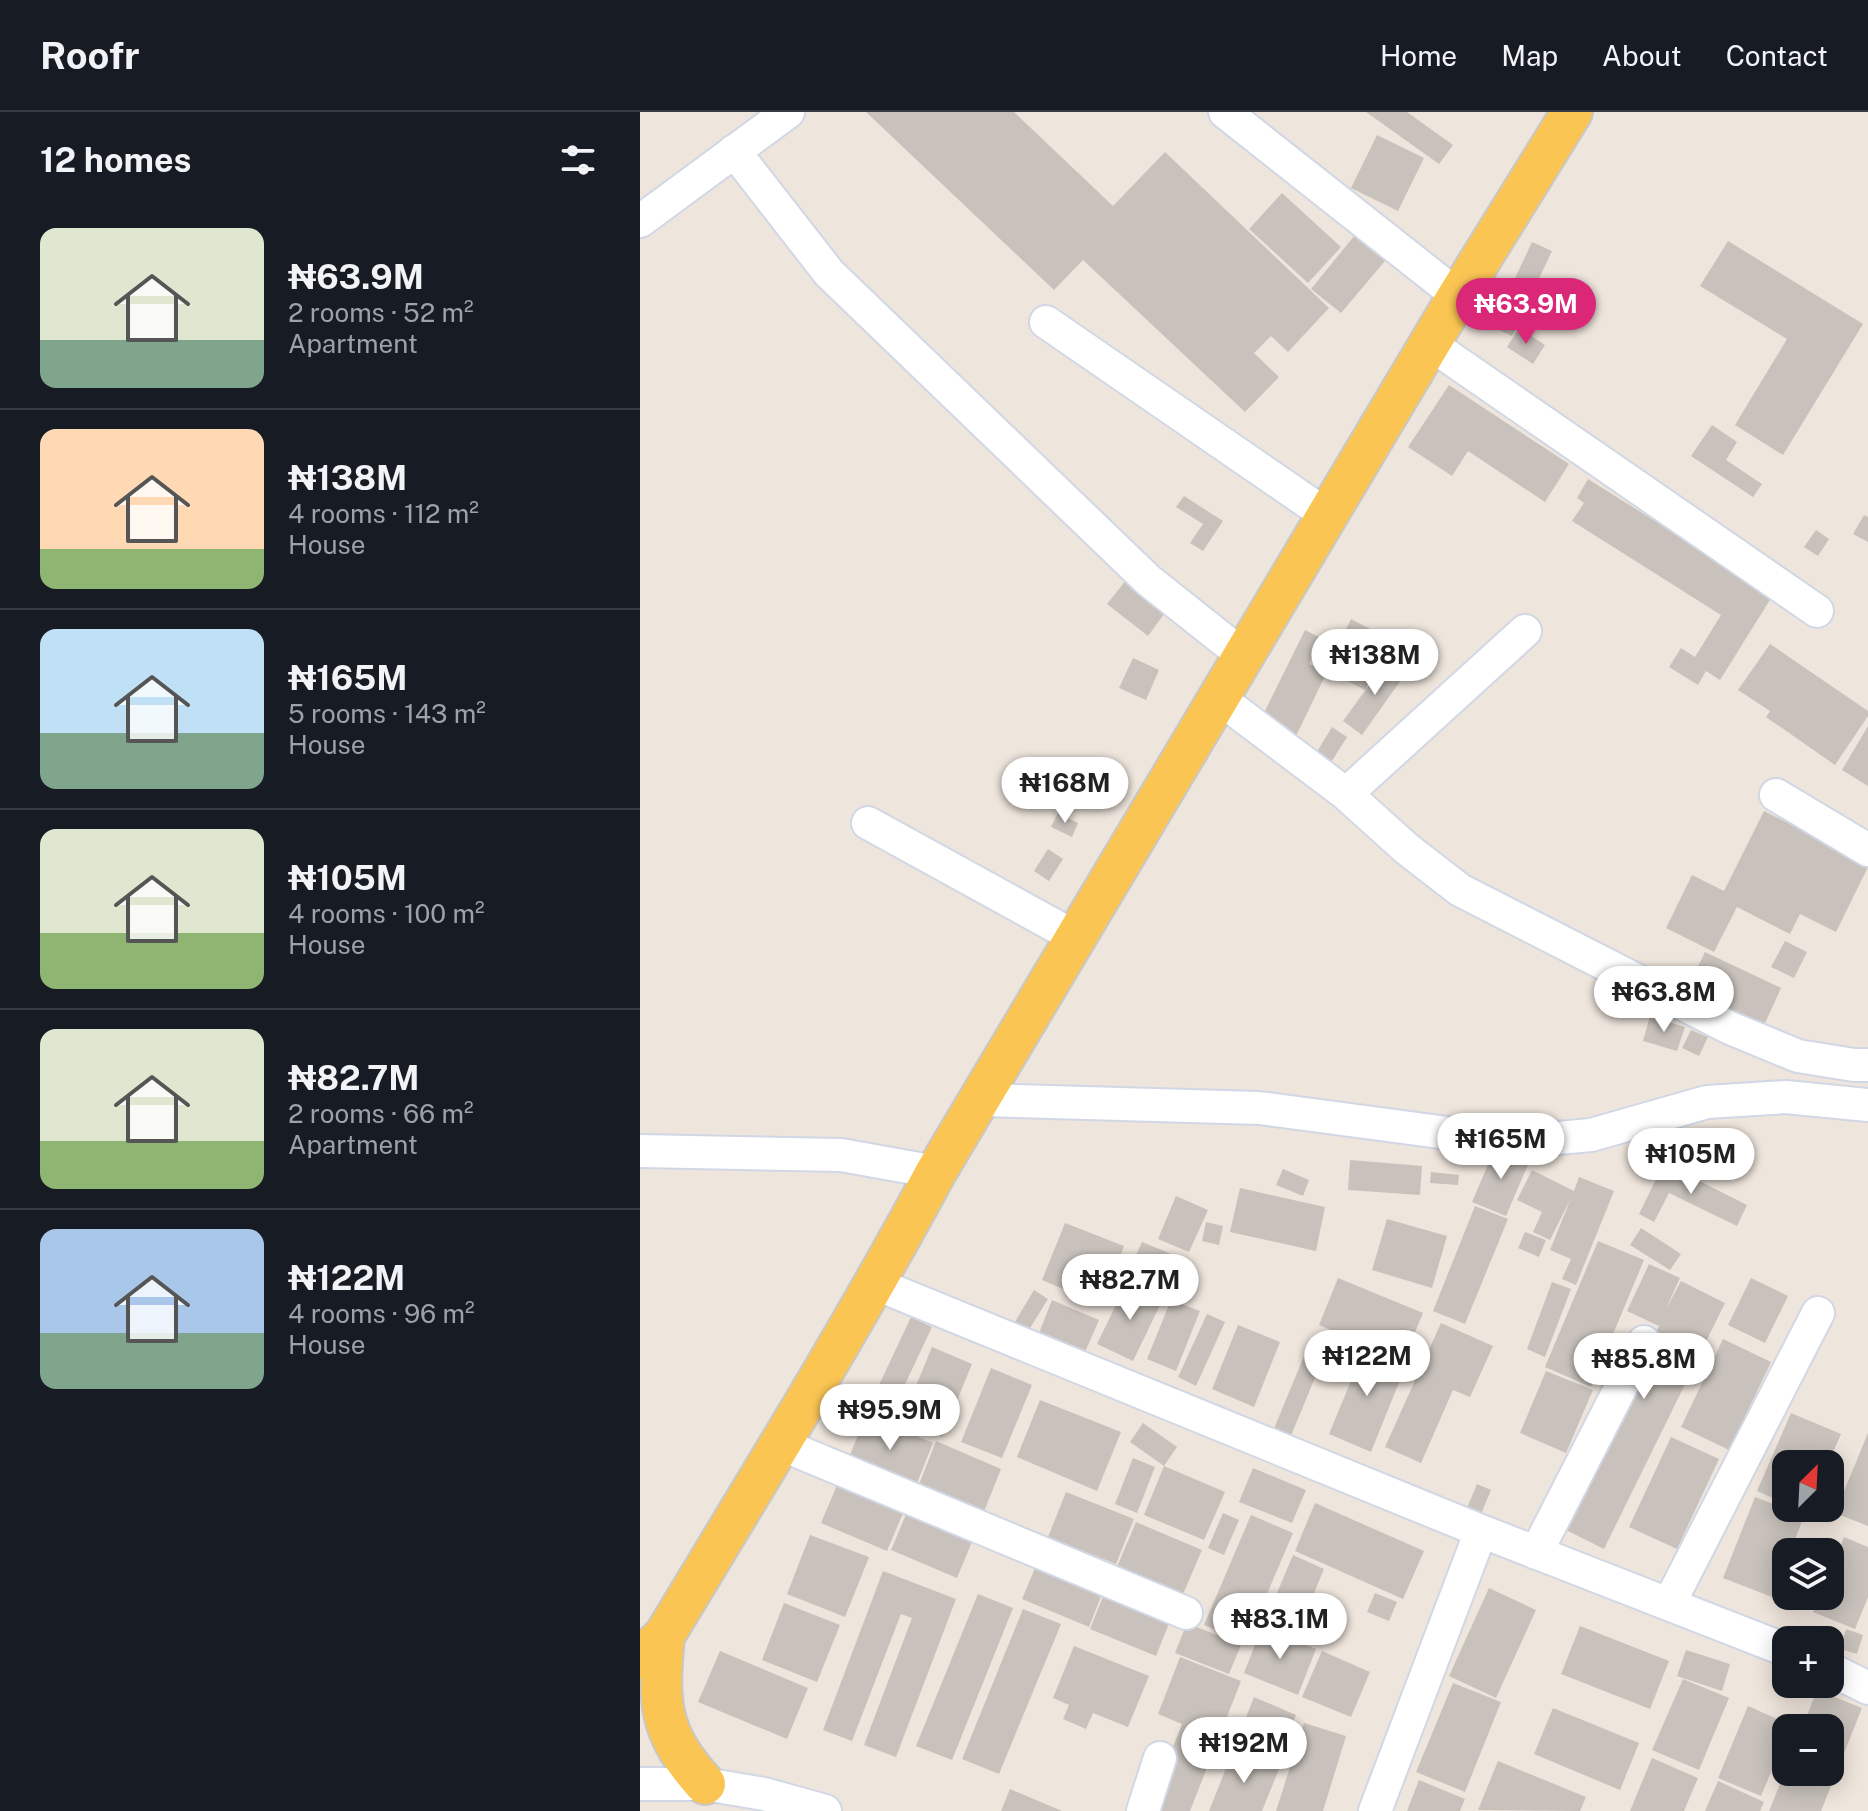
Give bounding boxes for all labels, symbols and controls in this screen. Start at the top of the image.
text: Roofr [40,33,140,78]
text: Home [1380,39,1457,72]
text: Map [1501,39,1558,72]
text: About [1602,39,1682,72]
text: Contact [1726,39,1828,72]
icon: filters [556,138,600,182]
text: 12 homes [40,140,191,180]
text: ₦63.9M [288,257,424,297]
icon: home [104,260,200,356]
pin: ₦63.9M [1461,278,1591,346]
text: ₦63.9M [1474,288,1578,319]
text: 2 rooms · 52 m² [288,297,474,328]
text: Apartment [288,328,418,359]
text: ₦138M [288,458,407,498]
icon: home [104,461,200,557]
text: 4 rooms · 112 m² [288,498,479,529]
text: House [288,529,365,560]
pin: ₦138M [1319,629,1431,697]
text: ₦138M [1329,639,1421,670]
text: ₦165M [288,658,407,698]
icon: home [104,661,200,757]
text: 5 rooms · 143 m² [288,698,486,729]
text: House [288,729,365,760]
pin: ₦168M [1009,757,1121,825]
text: ₦168M [1019,767,1111,798]
text: ₦105M [288,858,407,898]
icon: home [104,861,200,957]
text: 4 rooms · 100 m² [288,898,484,929]
text: House [288,929,365,960]
pin: ₦63.8M [1599,966,1729,1034]
text: ₦63.8M [1612,976,1716,1007]
text: ₦82.7M [288,1058,420,1098]
icon: home [104,1061,200,1157]
text: 2 rooms · 66 m² [288,1098,474,1129]
pin: ₦165M [1445,1113,1557,1181]
text: ₦165M [1455,1123,1547,1154]
pin: ₦105M [1635,1128,1747,1196]
text: Apartment [288,1129,418,1160]
text: ₦105M [1646,1138,1736,1169]
pin: ₦82.7M [1065,1254,1195,1322]
text: ₦122M [288,1258,405,1298]
icon: home [104,1261,200,1357]
text: ₦82.7M [1080,1264,1180,1295]
text: 4 rooms · 96 m² [288,1298,474,1329]
text: House [288,1329,365,1360]
pin: ₦122M [1311,1330,1423,1398]
pin: ₦85.8M [1579,1333,1709,1401]
text: ₦122M [1322,1340,1412,1371]
text: ₦85.8M [1592,1343,1696,1374]
pin: ₦95.9M [825,1384,955,1452]
text: ₦95.9M [838,1394,942,1425]
north arrow [1772,1450,1844,1522]
map controls [1772,1450,1844,1786]
button: layers [1772,1538,1844,1610]
pin: ₦83.1M [1215,1593,1345,1661]
text: ₦83.1M [1231,1603,1329,1634]
button: + [1772,1626,1844,1698]
button: − [1772,1714,1844,1786]
pin: ₦192M [1188,1717,1300,1785]
text: ₦192M [1199,1727,1289,1758]

